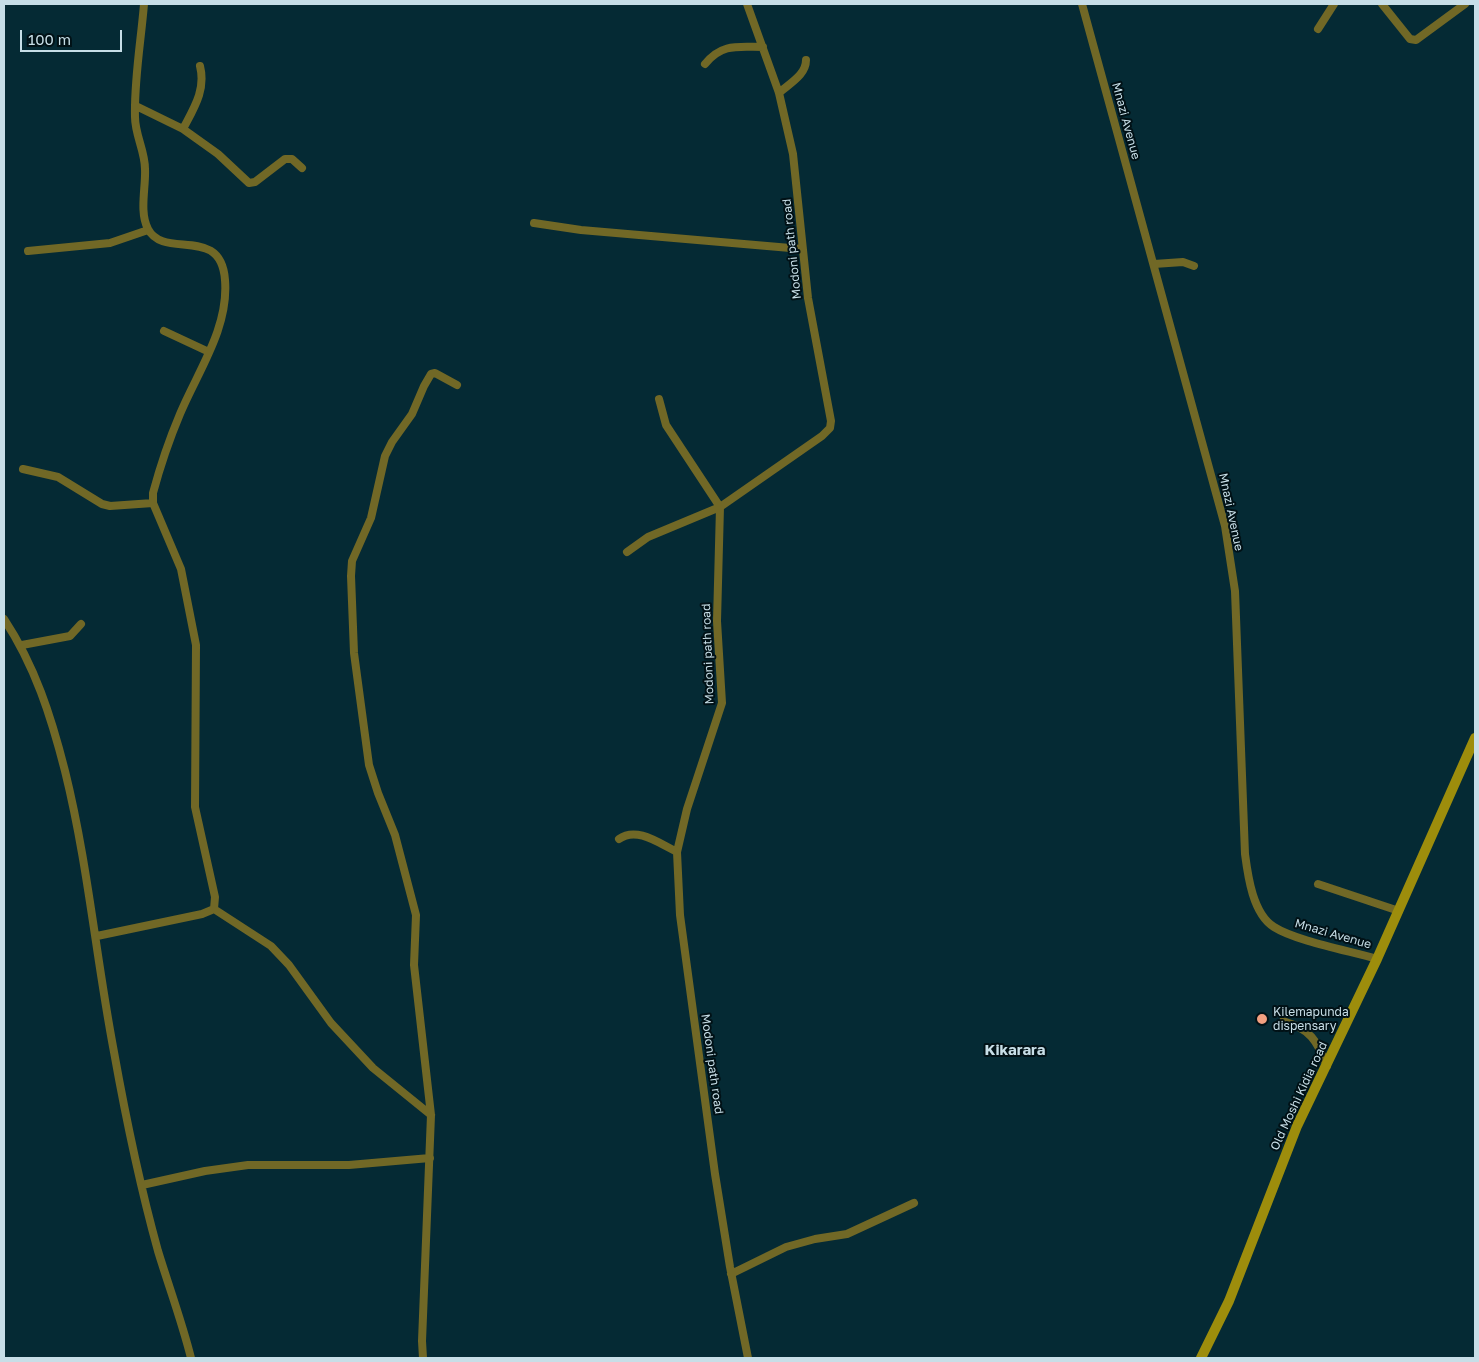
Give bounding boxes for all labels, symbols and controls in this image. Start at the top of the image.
scale bar [22,20,125,52]
text: 100 m [28,30,71,48]
street label: Mnazi Avenue [1109,81,1143,161]
street label: Modoni path road [780,198,804,300]
street label: Mnazi Avenue [1216,472,1246,552]
street label: Modoni path road [699,603,717,705]
street label: Mnazi Avenue [1293,916,1373,952]
place label: Kilemapunda dispensary [1273,1005,1349,1033]
marker: Kilemapunda dispensary [1255,1012,1269,1026]
street label: Modoni path road [698,1013,726,1115]
street label: Old Moshi Kidia road [1267,1039,1331,1153]
district label: Kikarara [985,1041,1045,1059]

